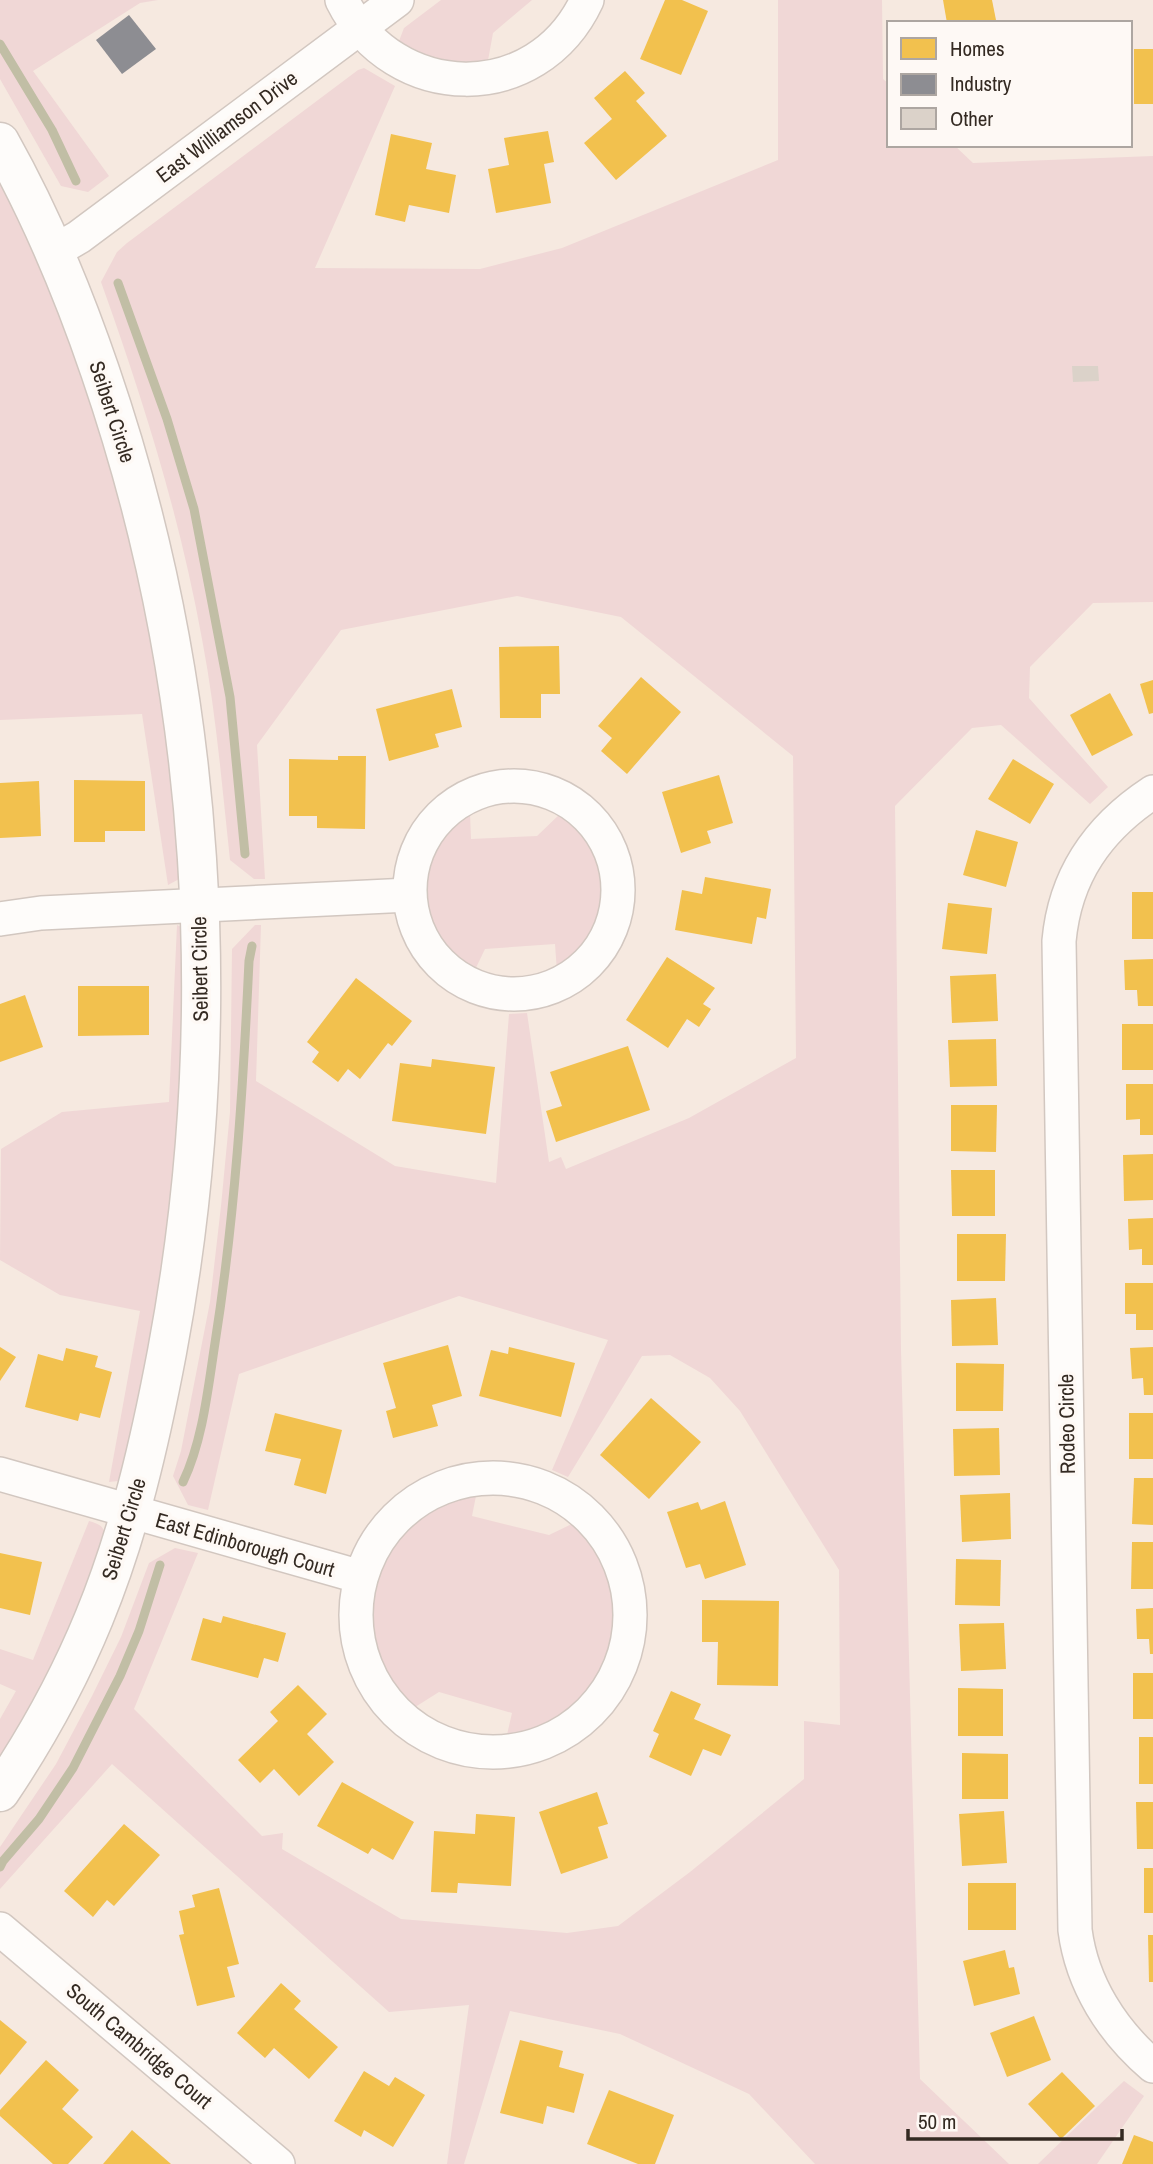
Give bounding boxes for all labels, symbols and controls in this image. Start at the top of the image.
legend [887,21,1132,147]
text: Homes [950,34,1005,63]
street label: East Williamson Drive [150,64,303,189]
text: Industry [950,69,1012,98]
text: Other [950,104,993,133]
street label: Seibert Circle [82,357,143,466]
street label: Seibert Circle [184,916,215,1022]
street label: Rodeo Circle [1051,1374,1082,1475]
street label: Seibert Circle [94,1474,153,1583]
street label: East Edinborough Court [152,1505,338,1584]
street label: South Cambridge Court [60,1976,218,2115]
scale bar [908,2098,1122,2142]
text: 50 m [918,2107,956,2136]

